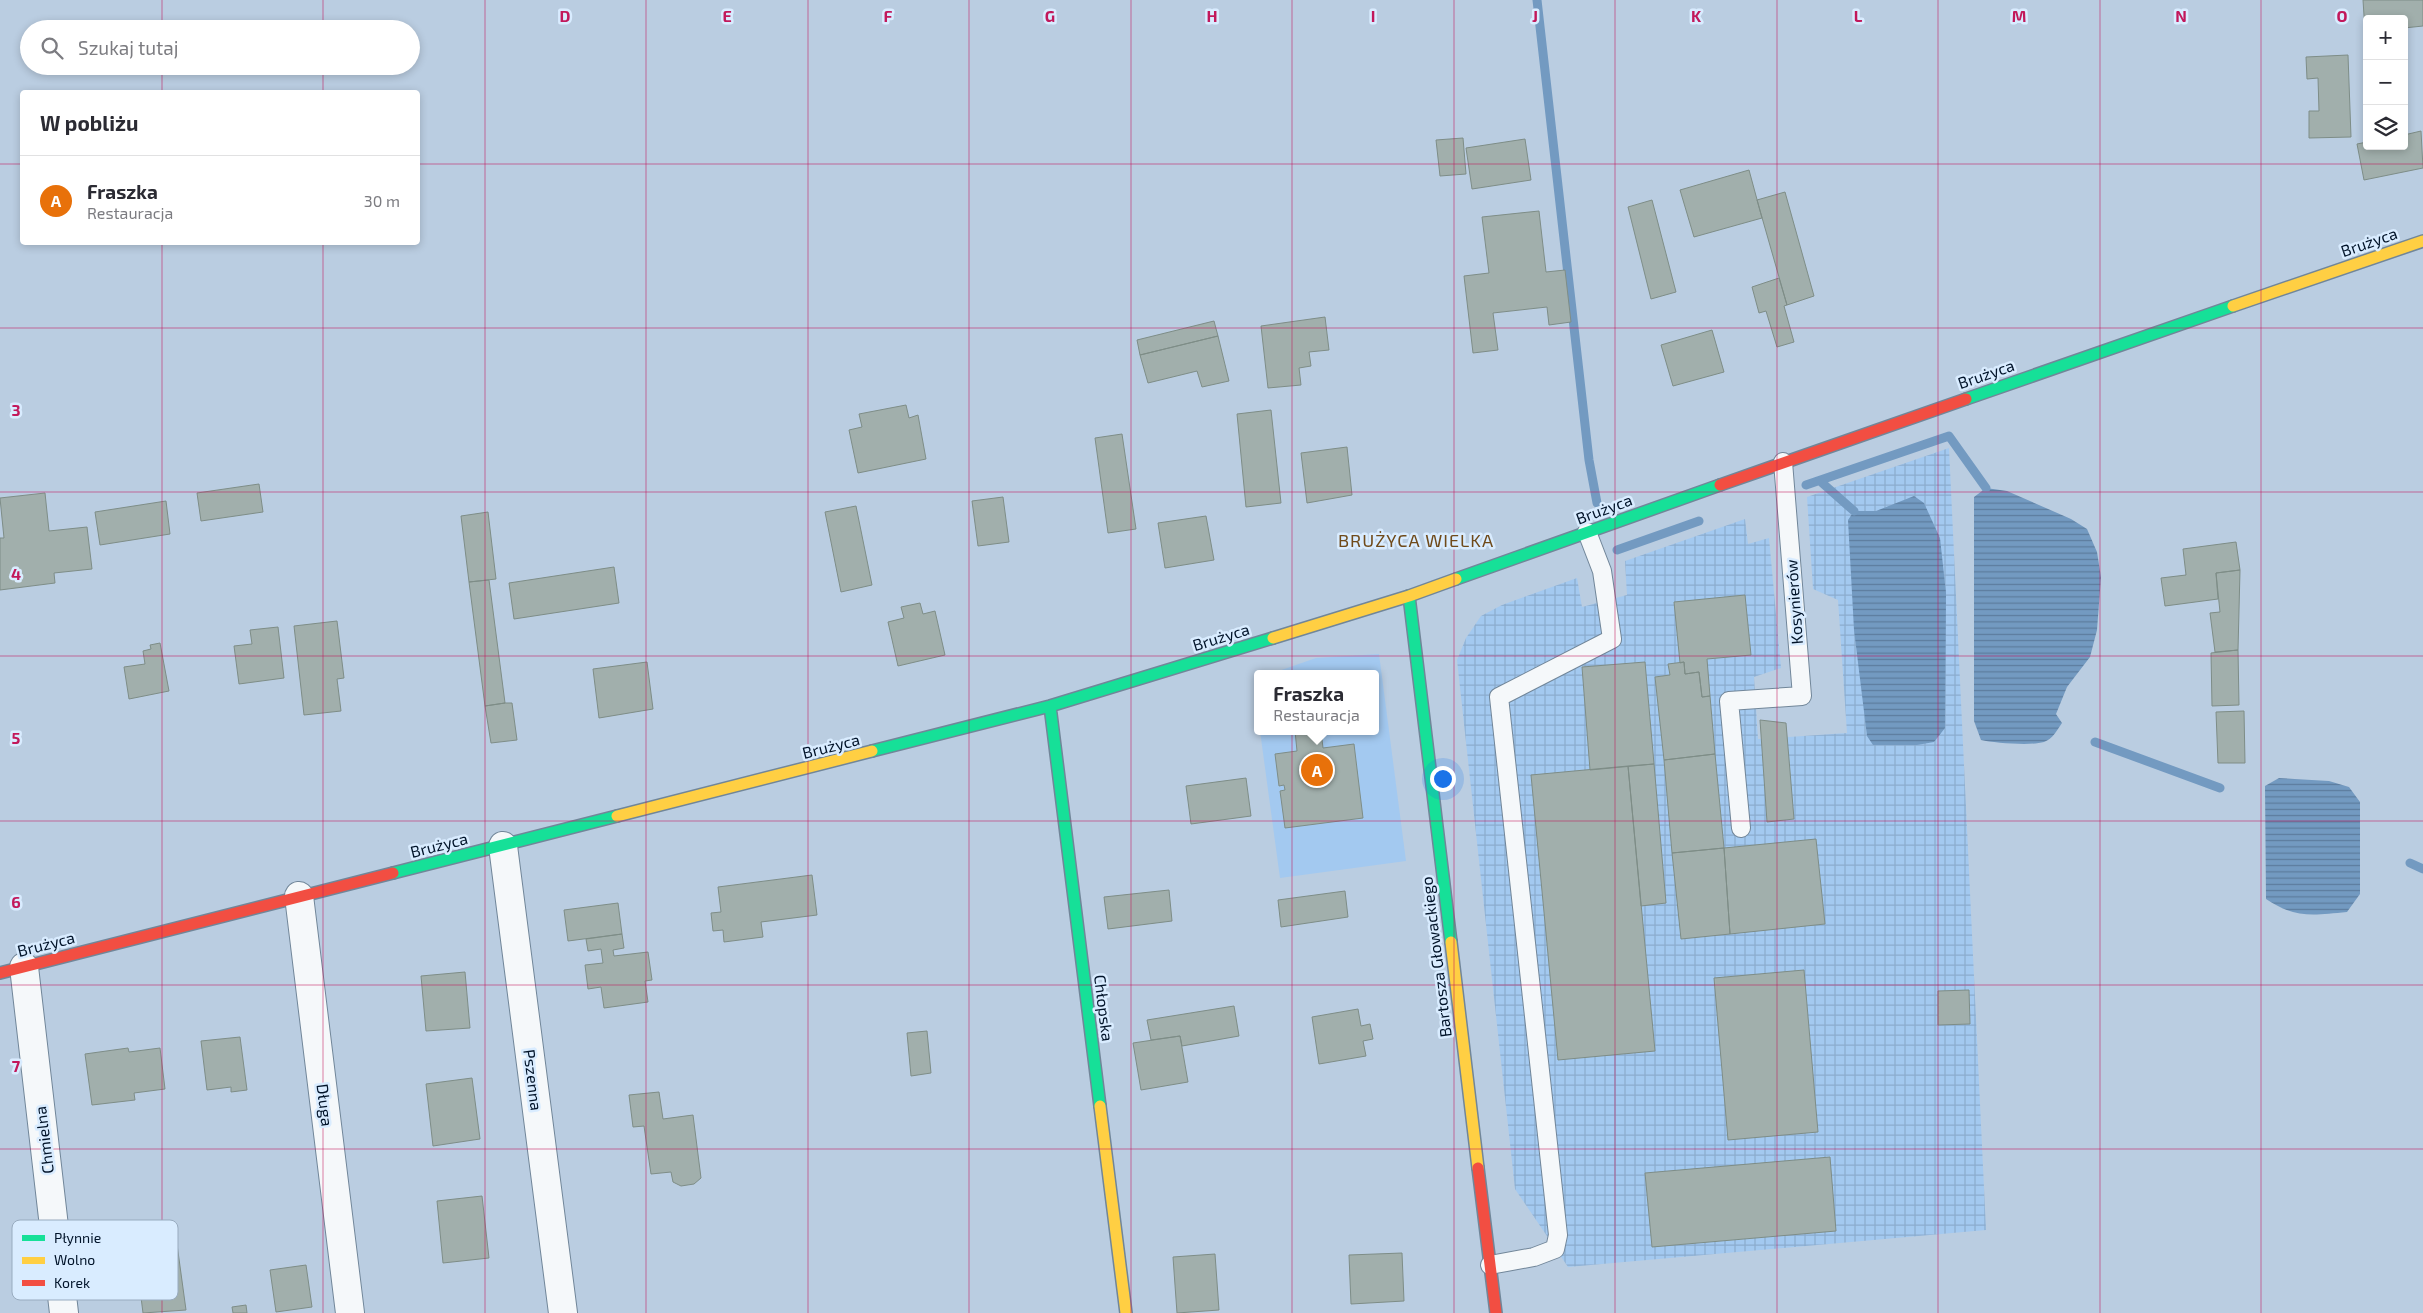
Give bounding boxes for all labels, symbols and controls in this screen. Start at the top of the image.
text: D [560,6,571,25]
text: E [722,6,732,25]
text: F [884,6,893,25]
text: G [1045,6,1055,25]
text: H [1206,6,1218,25]
text: I [1371,6,1375,25]
text: J [1532,6,1538,25]
text: K [1691,6,1702,25]
text: L [1854,6,1863,25]
text: M [2012,6,2026,25]
text: N [2175,6,2187,25]
text: O [2336,6,2348,25]
map controls [2363,15,2408,150]
button: + [2363,15,2408,60]
search box [20,20,420,75]
icon: search [38,34,66,62]
text: Szukaj tutaj [78,36,178,59]
button: − [2363,60,2408,105]
button: layers [2363,105,2408,150]
text: W pobliżu [40,110,139,135]
text: Fraszka [87,180,158,203]
text: A [51,191,61,210]
text: 30 m [364,191,400,210]
text: Restauracja [87,203,173,222]
street label: Brużyca [2338,223,2400,260]
street label: Brużyca [1955,355,2017,392]
text: 3 [11,400,21,419]
street label: Brużyca [1573,490,1635,527]
district label: BRUŻYCA WIELKA [1338,529,1494,551]
street label: Kosynierów [1781,559,1806,645]
text: 4 [11,564,21,583]
street label: Brużyca [1190,619,1252,654]
popup [1254,670,1379,735]
text: Fraszka [1273,682,1344,705]
text: Restauracja [1273,705,1360,724]
text: 5 [12,728,21,747]
street label: Brużyca [800,729,862,762]
pin: A [1301,751,1333,789]
your location [1430,766,1456,792]
street label: Brużyca [408,828,470,861]
street label: Bartosza Głowackiego [1416,876,1455,1038]
text: 6 [11,892,21,911]
street label: Brużyca [15,927,77,960]
street label: Chłopska [1091,973,1118,1042]
street label: Pszenna [520,1048,547,1112]
text: 7 [12,1056,21,1075]
street label: Długa [313,1083,338,1127]
street label: Chmielna [30,1105,57,1175]
legend [12,1220,178,1300]
text: Płynnie [54,1229,101,1246]
text: Wolno [54,1251,95,1268]
text: Korek [54,1274,90,1291]

